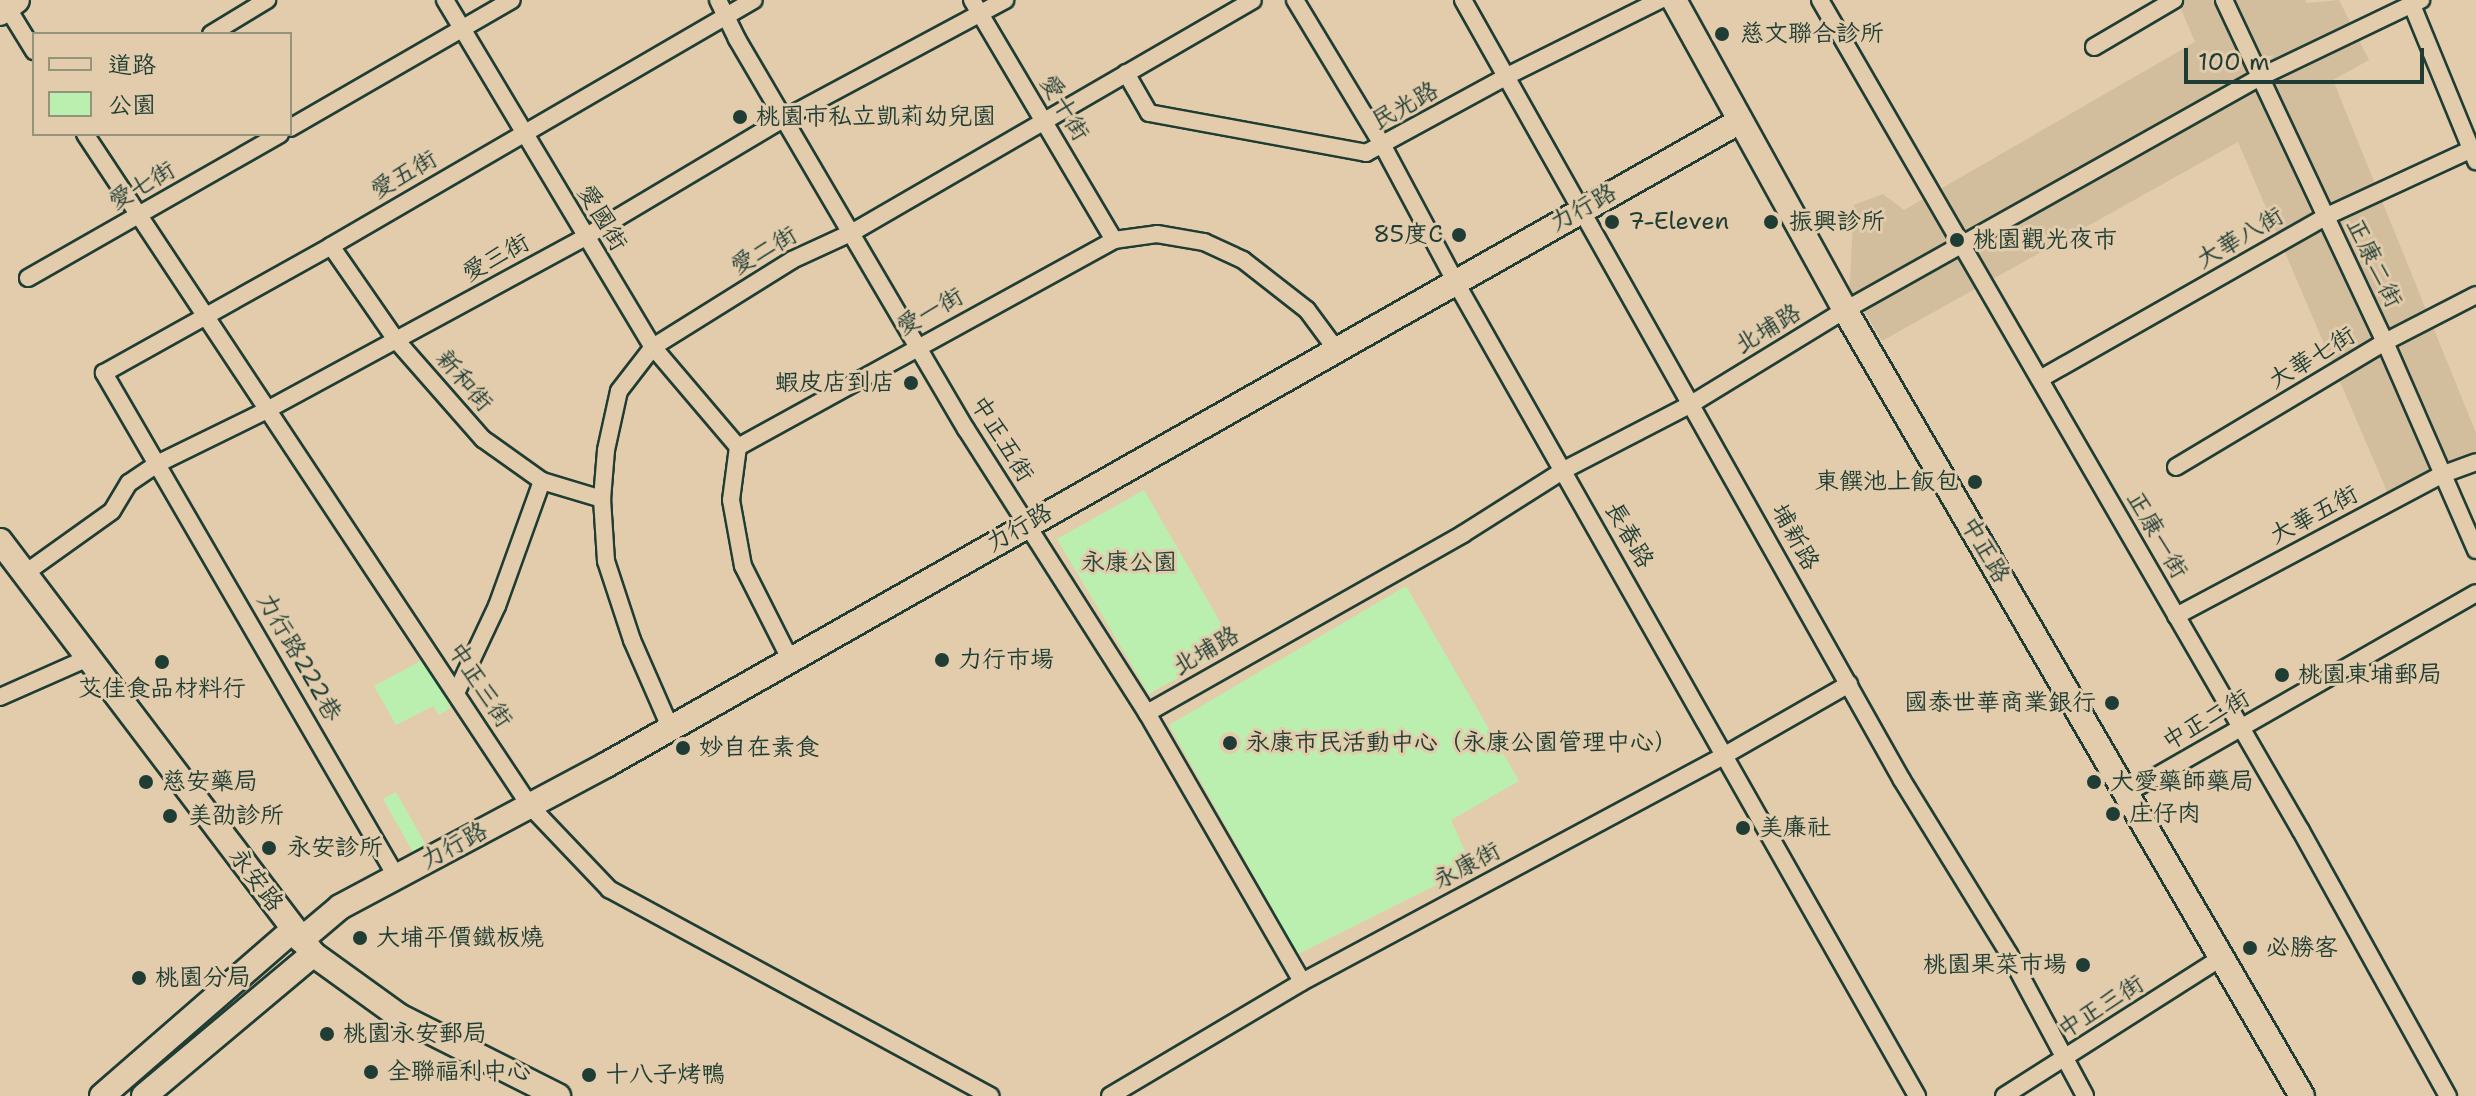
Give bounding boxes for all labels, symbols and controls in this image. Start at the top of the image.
place label: 慈文聯合診所 [1740,20,1884,48]
marker: 慈文聯合診所 [1711,23,1733,45]
legend [32,32,292,136]
scale bar [2188,32,2428,82]
text: 100 m [2198,46,2270,78]
text: 道路 [108,49,156,81]
street label: 愛十街 [1033,70,1095,146]
street label: 民光路 [1367,76,1443,136]
text: 公園 [108,89,156,121]
place label: 桃園市私立凱莉幼兒園 [756,103,996,131]
marker: 桃園市私立凱莉幼兒園 [731,108,749,126]
street label: 愛五街 [366,145,442,205]
street label: 愛七街 [104,156,180,216]
street label: 力行路 [1545,178,1621,238]
street label: 愛國街 [571,180,633,256]
street label: 大華八街 [2191,202,2289,274]
place label: 7-Eleven [1628,208,1729,236]
place label: 振興診所 [1789,208,1885,236]
marker: 振興診所 [1760,211,1782,233]
marker: 7-Eleven [1603,213,1621,231]
street label: 正康二街 [2340,214,2408,312]
street label: 愛二街 [726,221,802,281]
place label: 85度C [1373,221,1443,249]
marker: 85度C [1450,226,1468,244]
place label: 桃園觀光夜市 [1973,226,2117,254]
street label: 愛三街 [458,228,534,288]
marker: 桃園觀光夜市 [1948,231,1966,249]
street label: 愛一街 [892,282,968,342]
street label: 北埔路 [1730,298,1806,360]
street label: 大華七街 [2263,321,2361,395]
street label: 新和街 [430,344,498,418]
place label: 蝦皮店到店 [775,369,895,397]
marker: 蝦皮店到店 [902,374,920,392]
street label: 中正五街 [964,391,1040,487]
place label: 東饌池上飯包 [1815,468,1959,496]
marker: 東饌池上飯包 [1966,473,1984,491]
street label: 大華五街 [2265,480,2363,550]
street label: 正康一街 [2121,486,2193,584]
street label: 長春路 [1599,497,1659,573]
street label: 力行路 [981,498,1057,558]
street label: 埔新路 [1765,499,1825,575]
street label: 中正路 [1955,512,2015,588]
park label: 永康公園 [1081,549,1177,577]
street label: 力行路222巷 [251,587,347,727]
street label: 北埔路 [1168,621,1244,681]
street label: 中正三街 [442,637,518,733]
place label: 力行市場 [958,646,1054,674]
marker: 力行市場 [933,651,951,669]
marker: 艾佳食品材料行 [153,653,171,671]
place label: 桃園東埔郵局 [2298,661,2442,689]
marker: 桃園東埔郵局 [2273,666,2291,684]
place label: 艾佳食品材料行 [78,675,246,703]
street label: 中正二街 [2157,684,2255,756]
place label: 國泰世華商業銀行 [1904,689,2096,717]
marker: 國泰世華商業銀行 [2103,694,2121,712]
place label: 永康市民活動中心（永康公園管理中心） [1246,729,1678,757]
place label: 妙自在素食 [699,734,819,762]
marker: 永康市民活動中心（永康公園管理中心） [1221,734,1239,752]
marker: 妙自在素食 [674,739,692,757]
place label: 慈安藥局 [162,768,258,796]
place label: 大愛藥師藥局 [2110,768,2254,796]
marker: 慈安藥局 [137,773,155,791]
marker: 大愛藥師藥局 [2085,773,2103,791]
place label: 庄仔肉 [2129,800,2201,828]
place label: 美劭診所 [188,802,284,830]
marker: 美劭診所 [159,805,181,827]
marker: 庄仔肉 [2104,805,2122,823]
place label: 美廉社 [1759,814,1831,842]
street label: 力行路 [415,816,493,876]
marker: 美廉社 [1734,819,1752,837]
place label: 永安診所 [287,834,383,862]
street label: 永康街 [1428,836,1506,896]
marker: 永安診所 [258,837,280,859]
street label: 永安路 [223,843,289,917]
place label: 大埔平價鐵板燒 [376,924,544,952]
marker: 大埔平價鐵板燒 [351,929,369,947]
place label: 必勝客 [2266,934,2338,962]
marker: 必勝客 [2241,939,2259,957]
place label: 桃園果菜市場 [1923,951,2067,979]
marker: 桃園果菜市場 [2074,956,2092,974]
place label: 桃園分局 [155,964,251,992]
marker: 桃園分局 [130,969,148,987]
street label: 中正三街 [2053,969,2149,1045]
place label: 桃園永安郵局 [343,1020,487,1048]
marker: 桃園永安郵局 [318,1025,336,1043]
place label: 全聯福利中心 [387,1058,531,1086]
place label: 十八子烤鴨 [605,1061,725,1089]
marker: 全聯福利中心 [362,1063,380,1081]
marker: 十八子烤鴨 [580,1066,598,1084]

